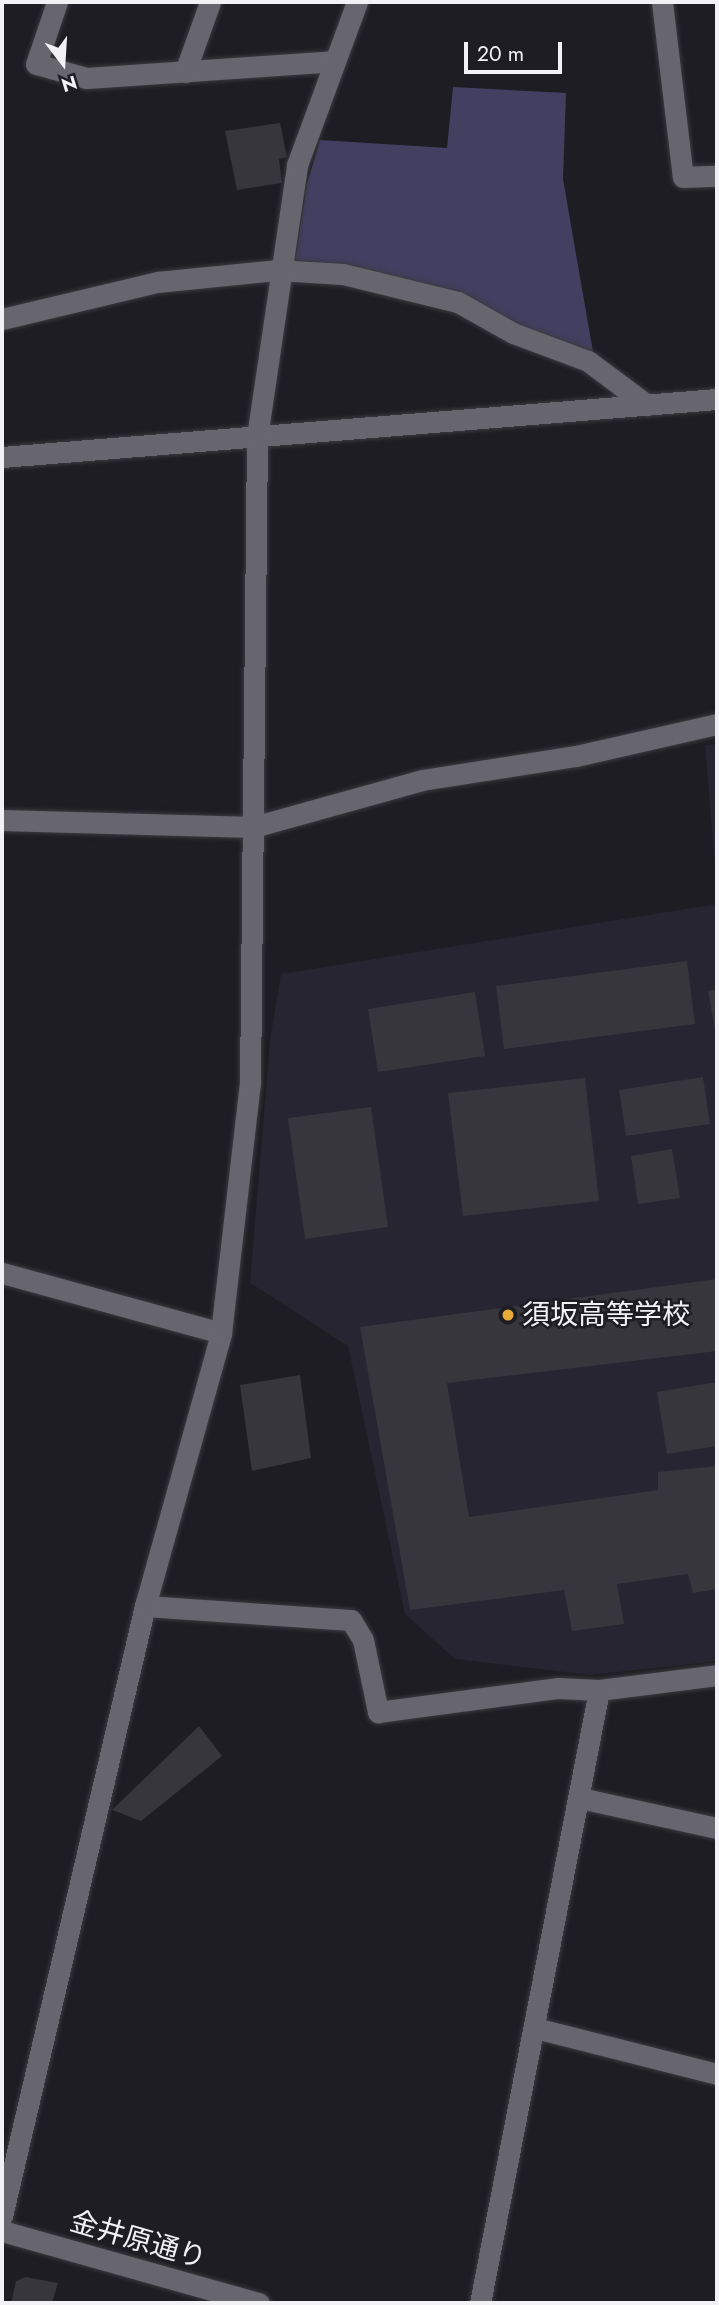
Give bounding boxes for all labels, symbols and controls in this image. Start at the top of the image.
north arrow [28,28,98,98]
scale bar [467,28,565,72]
text: 20 m [477,39,524,69]
text: N [58,68,80,99]
place label: 須坂高等学校 [522,1298,690,1332]
marker: 須坂高等学校 [500,1307,516,1323]
street label: 金井原通り [66,2205,210,2275]

